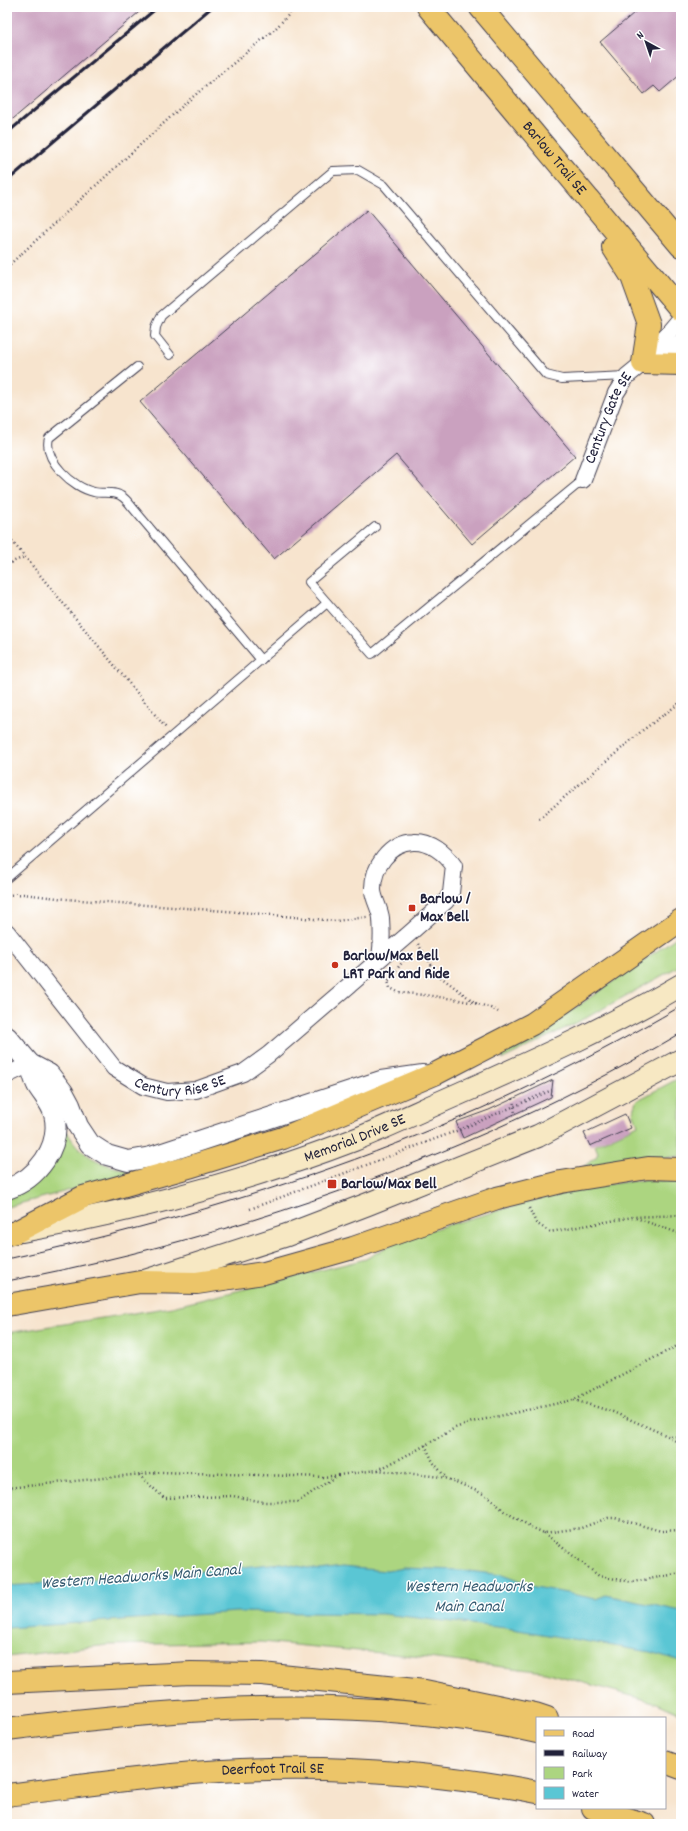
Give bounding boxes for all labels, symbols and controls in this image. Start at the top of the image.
north arrow [626,22,666,62]
text: N [634,28,649,44]
street label: Barlow Trail SE [516,116,593,201]
street label: Century Gate SE [579,367,638,467]
place label: Barlow / Max Bell [420,888,471,929]
marker: Barlow / Max Bell [407,903,417,913]
place label: Barlow/Max Bell LRT Park and Ride [343,945,450,986]
marker: Barlow/Max Bell LRT Park and Ride [330,960,340,970]
street label: Century Rise SE [129,1068,230,1104]
street label: Memorial Drive SE [301,1108,410,1169]
place label: Barlow/Max Bell [341,1173,437,1196]
marker: Barlow/Max Bell [326,1178,338,1190]
water label: Western Headworks Main Canal [40,1559,244,1597]
water label: Western Headworks Main Canal [405,1576,533,1620]
legend [536,1717,666,1809]
text: Road [572,1726,594,1743]
text: Railway [572,1746,608,1763]
street label: Deerfoot Trail SE [221,1757,325,1782]
text: Park [572,1766,593,1783]
text: Water [572,1786,599,1803]

